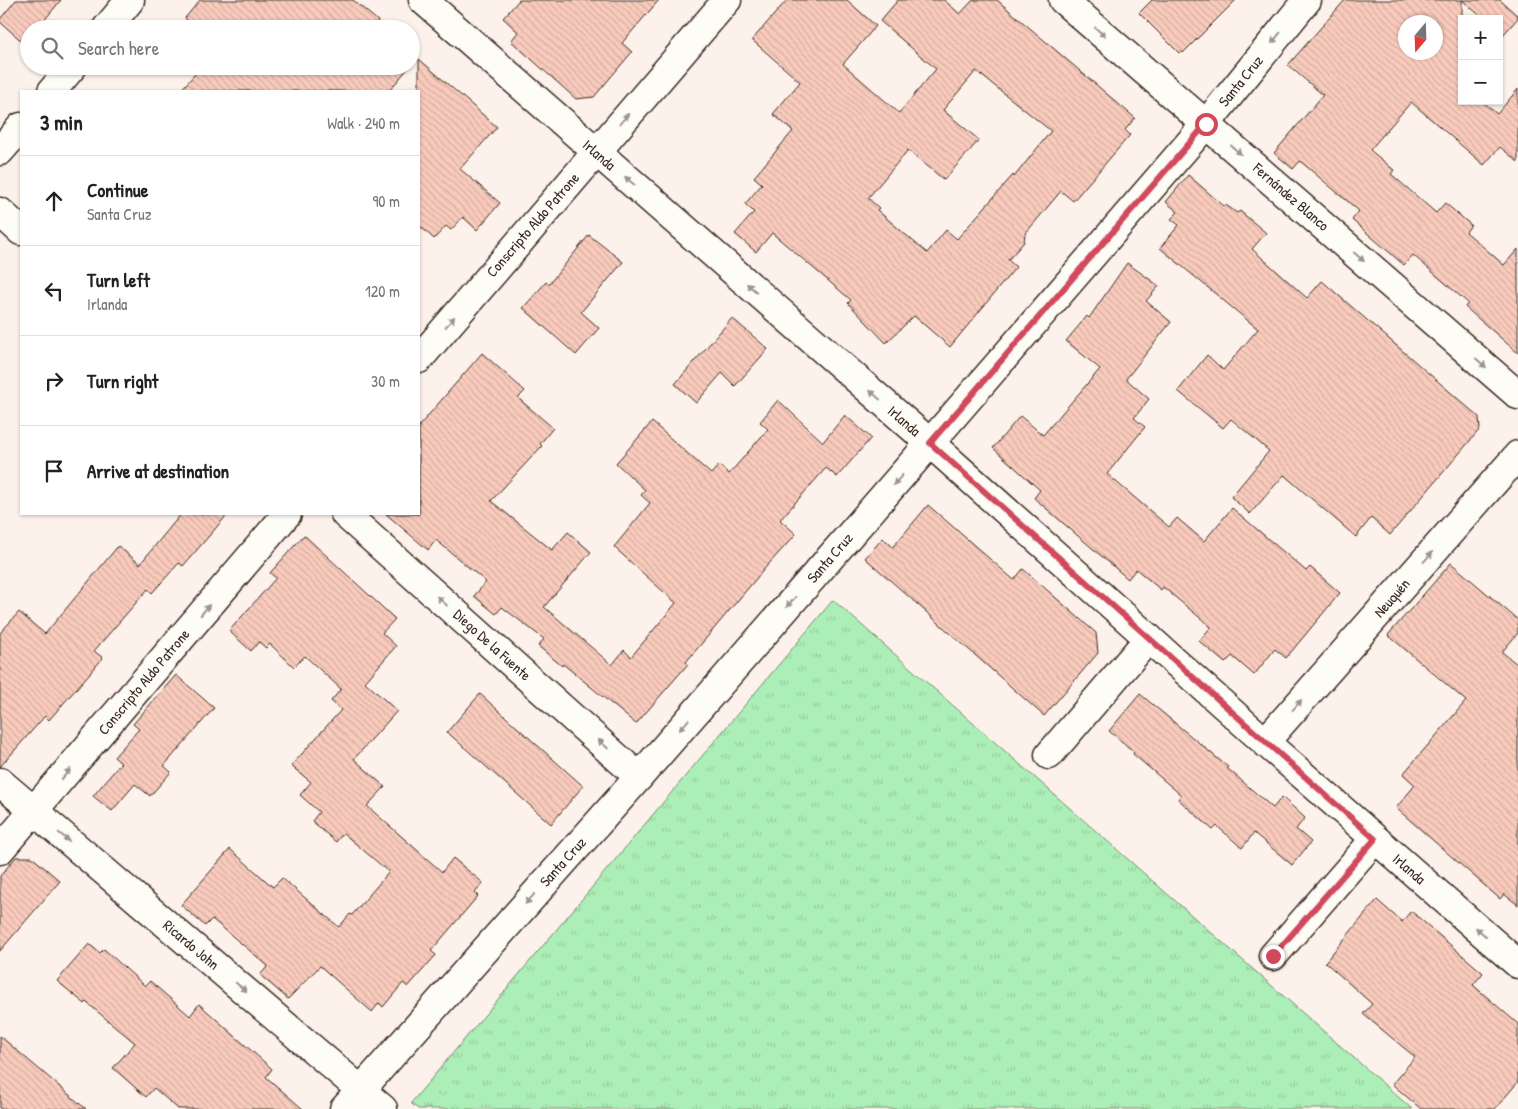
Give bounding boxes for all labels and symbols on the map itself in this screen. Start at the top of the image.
north arrow [1398,15,1443,60]
one-way arrow [1094,26,1106,38]
one-way arrow [1271,31,1282,44]
street label: Santa Cruz [1213,50,1268,111]
one-way arrow [619,113,630,126]
route start [1195,113,1218,136]
street label: Irlanda [578,134,621,175]
one-way arrow [1230,144,1242,155]
street label: Fernández Blanco [1248,157,1334,236]
street label: Conscripto Aldo Patrone [481,168,584,282]
one-way arrow [623,176,636,187]
one-way arrow [1352,251,1365,262]
one-way arrow [747,282,759,294]
one-way arrow [445,316,456,329]
one-way arrow [1475,357,1487,369]
one-way arrow [869,389,881,401]
street label: Irlanda [883,400,926,441]
one-way arrow [892,473,903,486]
street label: Santa Cruz [802,528,858,587]
one-way arrow [1422,552,1434,564]
street label: Neuquén [1369,573,1415,622]
one-way arrow [437,595,449,607]
one-way arrow [785,596,797,608]
one-way arrow [200,603,211,616]
street label: Diego De la Fuente [449,604,536,685]
street label: Conscripto Aldo Patrone [93,624,194,739]
one-way arrow [1292,699,1303,712]
one-way arrow [678,718,690,730]
one-way arrow [597,738,609,750]
one-way arrow [60,768,72,780]
one-way arrow [57,831,70,842]
street label: Santa Cruz [535,832,591,891]
street label: Irlanda [1388,848,1431,889]
one-way arrow [524,893,536,905]
street label: Ricardo John [159,915,224,975]
one-way arrow [1476,926,1488,938]
route end [1262,945,1285,968]
one-way arrow [234,982,247,993]

